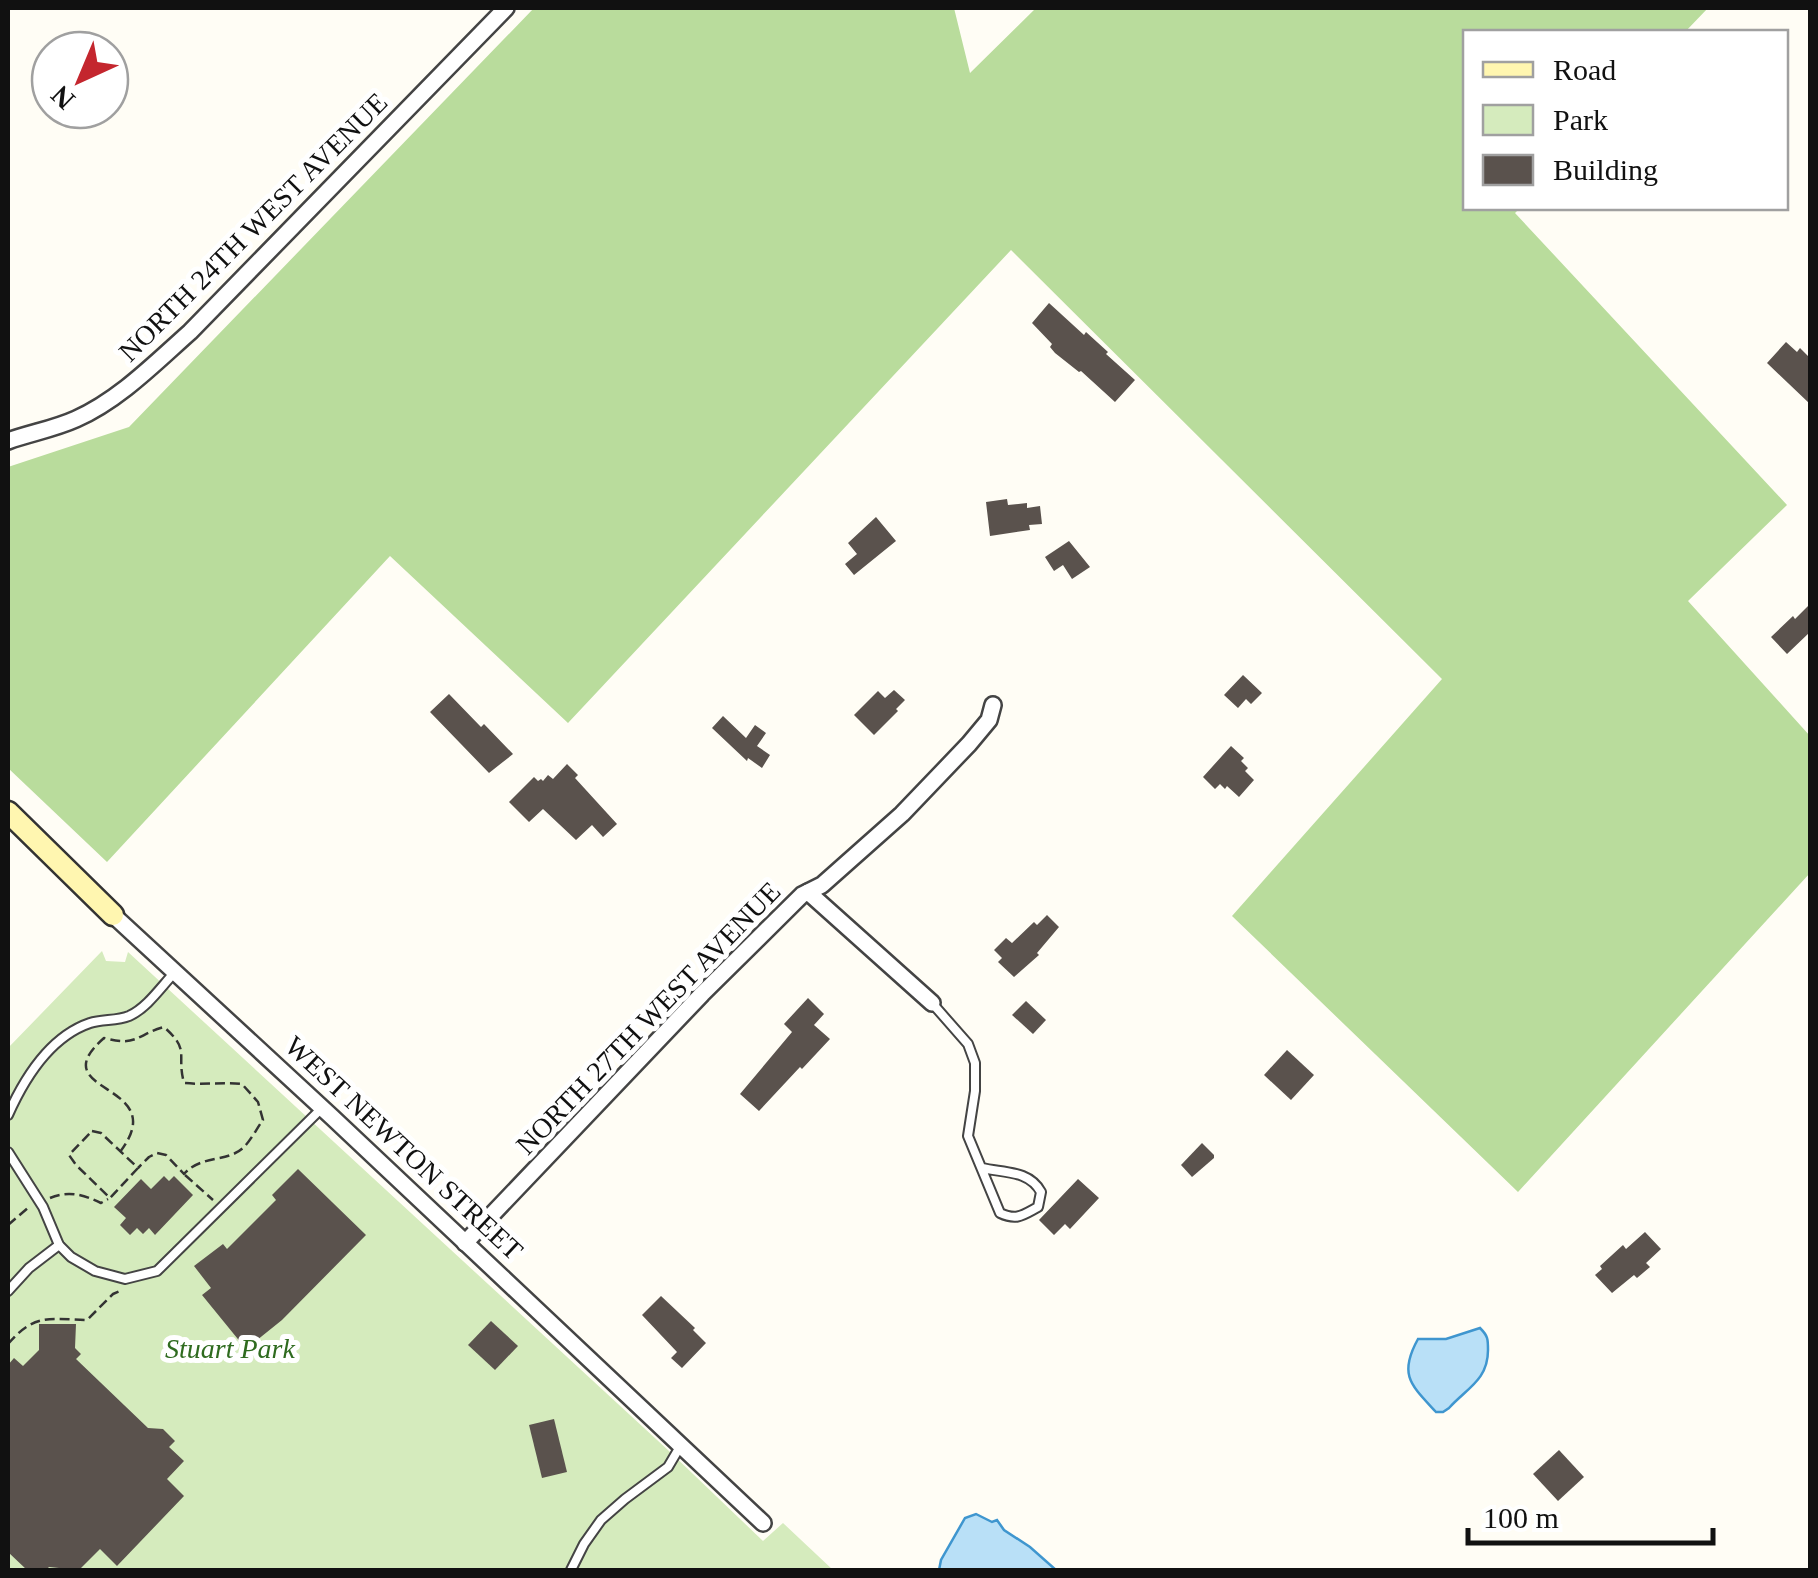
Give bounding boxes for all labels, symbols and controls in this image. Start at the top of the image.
north arrow [30,30,130,130]
legend [1463,30,1788,210]
text: Road [1553,53,1616,86]
text: N [45,79,81,116]
street label: NORTH 24TH WEST AVENUE [113,87,393,367]
text: Park [1553,103,1608,136]
text: Building [1553,153,1658,186]
street label: NORTH 27TH WEST AVENUE [510,876,786,1160]
street label: WEST NEWTON STREET [279,1030,529,1266]
park label: Stuart Park [165,1333,296,1364]
scale bar [1468,1483,1713,1545]
text: 100 m [1483,1501,1559,1534]

